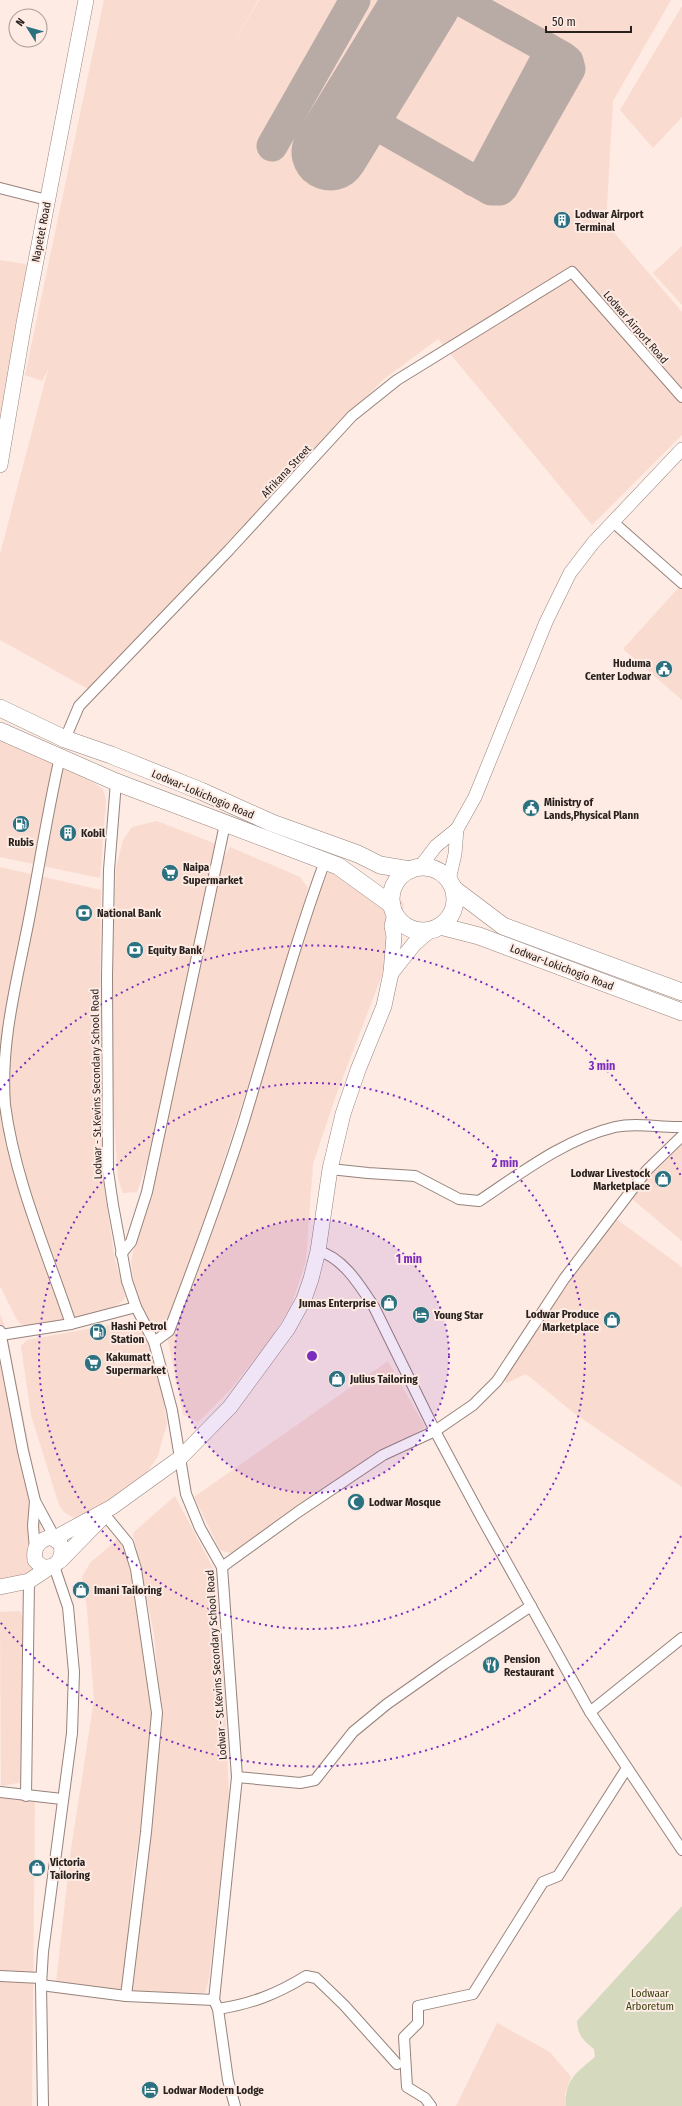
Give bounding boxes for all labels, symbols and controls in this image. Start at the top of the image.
north arrow [8,8,48,48]
scale bar [546,8,631,34]
text: 50 m [552,15,576,29]
text: N [13,16,28,29]
street label: Napetet Road [29,201,54,263]
place label: Lodwar Airport Terminal [575,208,644,234]
building icon: Lodwar Airport Terminal [552,210,572,230]
street label: Lodwar Airport Road [601,288,671,366]
street label: Afrikana Street [259,442,314,500]
place label: Huduma Center Lodwar [585,657,652,683]
public building icon: Huduma Center Lodwar [654,659,674,679]
street label: Lodwar-Lokichogio Road [150,767,256,822]
place label: Ministry of Lands,Physical Plann [544,796,639,822]
public building icon: Ministry of Lands,Physical Plann [521,798,541,818]
fuel station icon: Rubis [11,814,31,834]
building icon: Kobil [58,823,78,843]
place label: Kobil [81,827,106,840]
place label: Rubis [8,836,34,849]
place label: Naipa Supermarket [183,861,243,887]
supermarket icon: Naipa Supermarket [160,863,180,883]
bank icon: National Bank [74,903,94,923]
place label: National Bank [97,907,161,920]
bank icon: Equity Bank [125,940,145,960]
street label: Lodwar-Lokichogio Road [508,942,616,993]
place label: Equity Bank [148,944,202,957]
street label: Lodwar - St.Kevins Secondary School Road [88,989,105,1179]
text: 3 min [588,1059,615,1073]
text: 2 min [491,1156,518,1170]
place label: Lodwar Livestock Marketplace [571,1167,650,1193]
shop icon: Lodwar Livestock Marketplace [653,1169,673,1189]
text: 1 min [396,1252,422,1266]
shop icon: Jumas Enterprise [379,1293,399,1313]
place label: Jumas Enterprise [298,1297,376,1310]
hotel icon: Young Star [411,1305,431,1325]
place label: Lodwar Produce Marketplace [526,1308,599,1334]
place label: Young Star [433,1309,484,1322]
shop icon: Lodwar Produce Marketplace [602,1310,622,1330]
place label: Hashi Petrol Station [111,1320,167,1346]
fuel station icon: Hashi Petrol Station [88,1322,108,1342]
centre of rings [305,1349,319,1363]
place label: Kakumatt Supermarket [106,1351,166,1377]
supermarket icon: Kakumatt Supermarket [83,1353,103,1373]
shop icon: Julius Tailoring [327,1369,347,1389]
place label: Julius Tailoring [349,1373,418,1386]
mosque icon: Lodwar Mosque [346,1492,366,1512]
place label: Lodwar Mosque [369,1496,441,1509]
street label: Lodwar - St.Kevins Secondary School Road [203,1570,230,1760]
shop icon: Imani Tailoring [71,1580,91,1600]
place label: Imani Tailoring [94,1584,162,1597]
place label: Pension Restaurant [504,1653,554,1679]
restaurant icon: Pension Restaurant [481,1655,501,1675]
place label: Victoria Tailoring [49,1856,91,1882]
shop icon: Victoria Tailoring [27,1858,47,1878]
park label: Lodwaar Arboretum [626,1987,674,2013]
hotel icon: Lodwar Modern Lodge [140,2080,160,2100]
place label: Lodwar Modern Lodge [163,2084,264,2097]

